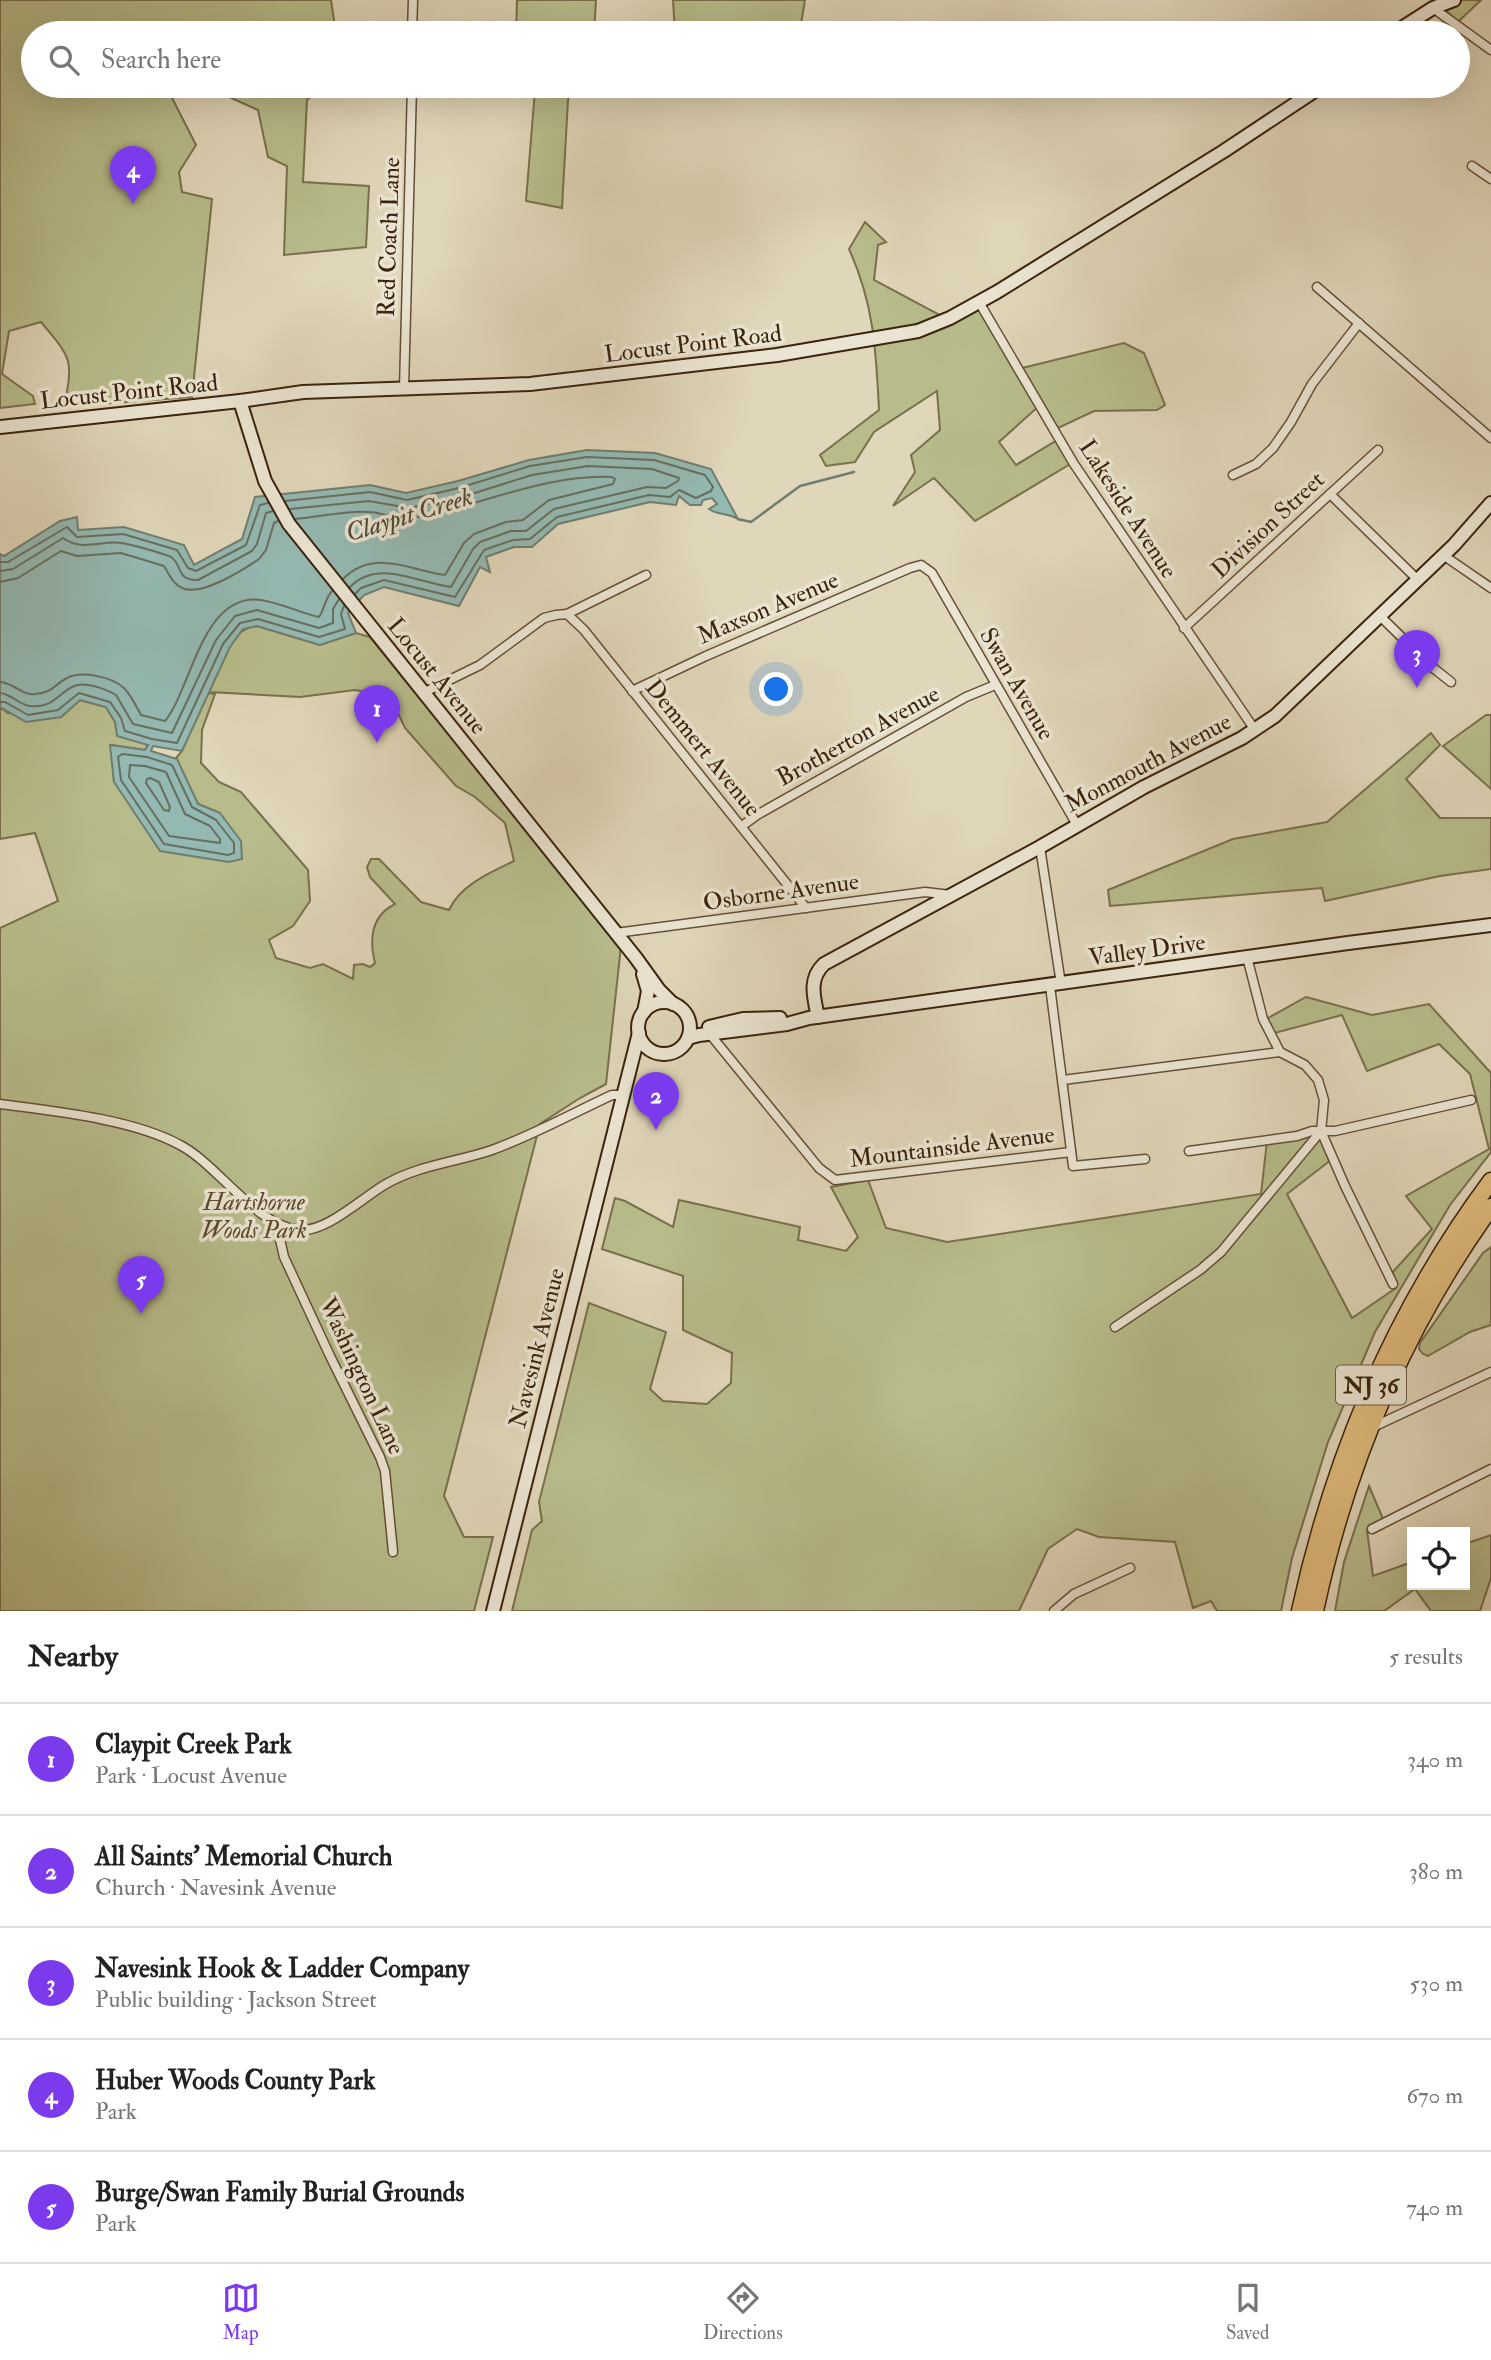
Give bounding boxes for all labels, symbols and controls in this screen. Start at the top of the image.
search box [21,21,1470,98]
icon: search [45,41,83,79]
text: Search here [101,44,221,76]
pin: 4 [110,146,156,204]
street label: Red Coach Lane [371,157,407,317]
street label: Locust Point Road [602,318,784,370]
street label: Locust Point Road [39,367,220,417]
street label: Lakeside Avenue [1072,434,1184,584]
street label: Division Street [1205,464,1331,585]
water label: Claypit Creek [342,481,476,549]
street label: Maxson Avenue [693,564,843,652]
street label: Locust Avenue [380,611,494,741]
street label: Swan Avenue [972,622,1062,746]
pin: 3 [1394,630,1440,688]
your location [759,672,793,706]
street label: Demmert Avenue [638,673,768,823]
street label: Brotherton Avenue [771,678,945,794]
pin: 1 [354,685,400,743]
street label: Monmouth Avenue [1059,706,1237,820]
street label: Osborne Avenue [701,866,861,918]
street label: Valley Drive [1087,926,1207,974]
pin: 2 [633,1072,679,1130]
street label: Mountainside Avenue [848,1119,1056,1175]
park label: Hartshorne Woods Park [201,1187,307,1246]
pin: 5 [118,1256,164,1314]
street label: Navesink Avenue [502,1265,572,1431]
street label: Washington Lane [312,1292,412,1460]
road number: NJ 36 [1336,1366,1406,1404]
map controls [1407,1527,1470,1590]
button: locate [1407,1527,1470,1590]
text: Nearby [28,1638,118,1675]
text: 5 results [1389,1642,1463,1671]
text: Claypit Creek Park [95,1729,292,1761]
text: 1 [47,1745,55,1774]
text: 340 m [1407,1745,1463,1774]
text: Park · Locust Avenue [95,1761,287,1790]
text: All Saints' Memorial Church [95,1841,392,1873]
text: 2 [45,1857,57,1886]
text: 380 m [1409,1857,1463,1886]
text: Church · Navesink Avenue [95,1873,336,1902]
text: Navesink Hook & Ladder Company [95,1953,469,1985]
text: 3 [47,1969,55,1998]
text: 530 m [1410,1969,1463,1998]
text: Public building · Jackson Street [95,1985,377,2014]
text: Huber Woods County Park [95,2065,376,2097]
text: 4 [45,2081,57,2110]
text: 670 m [1406,2081,1463,2110]
text: Park [95,2097,137,2126]
text: Burge/Swan Family Burial Grounds [95,2177,464,2209]
text: 5 [46,2193,56,2222]
text: 740 m [1406,2193,1463,2222]
text: Park [95,2209,137,2238]
tab: Map [222,2279,260,2345]
tab: Directions [703,2279,783,2345]
tab: Saved [1226,2279,1269,2345]

